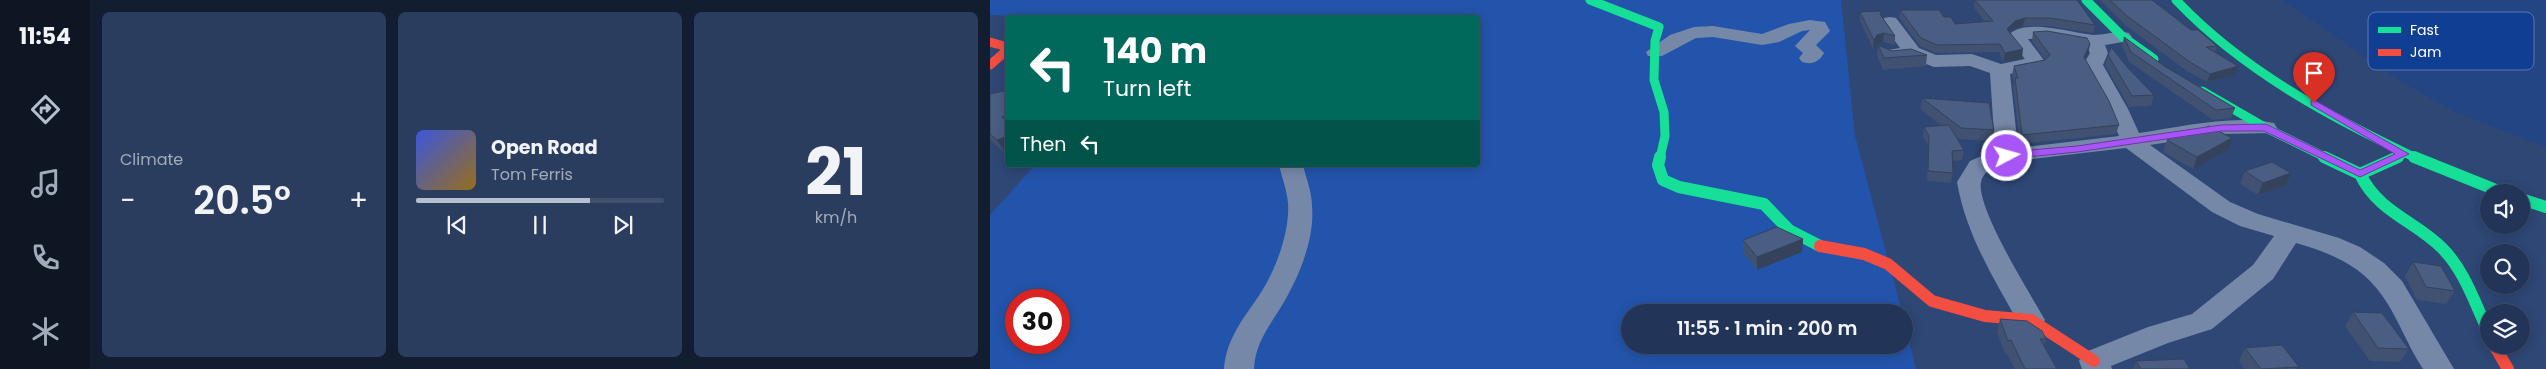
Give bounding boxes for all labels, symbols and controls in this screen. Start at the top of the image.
legend [2368,12,2534,70]
text: Fast [2410,20,2439,40]
text: 11:54 [19,21,71,52]
text: 140 m [1103,26,1207,75]
icon: left [1020,35,1085,100]
text: Jam [2410,42,2441,62]
pin [2293,52,2335,103]
icon: arrive [2300,59,2328,87]
text: Turn left [1103,73,1191,104]
icon: directions [28,92,63,127]
text: 21 [805,127,867,218]
position arrow [1980,129,2032,181]
icon: left [1076,130,1104,158]
text: Then [1020,131,1066,158]
text: Open Road [491,134,598,161]
text: Climate [120,148,183,171]
text: Tom Ferris [491,163,573,186]
icon: music [28,166,63,201]
text: 20.5° [193,174,291,227]
text: − [120,181,135,220]
text: + [349,181,368,220]
map controls [2480,184,2530,354]
button: sound [2480,184,2530,234]
text: km/h [815,206,857,229]
icon: previous [443,211,471,239]
icon: pause [526,211,554,239]
icon: next [609,211,637,239]
icon: phone [28,240,63,275]
button: search [2480,244,2530,294]
speed limit sign: 30 [1005,289,1070,354]
button: layers [2480,304,2530,354]
icon: climate [28,314,63,349]
text: 11:55 · 1 min · 200 m [1677,315,1857,342]

